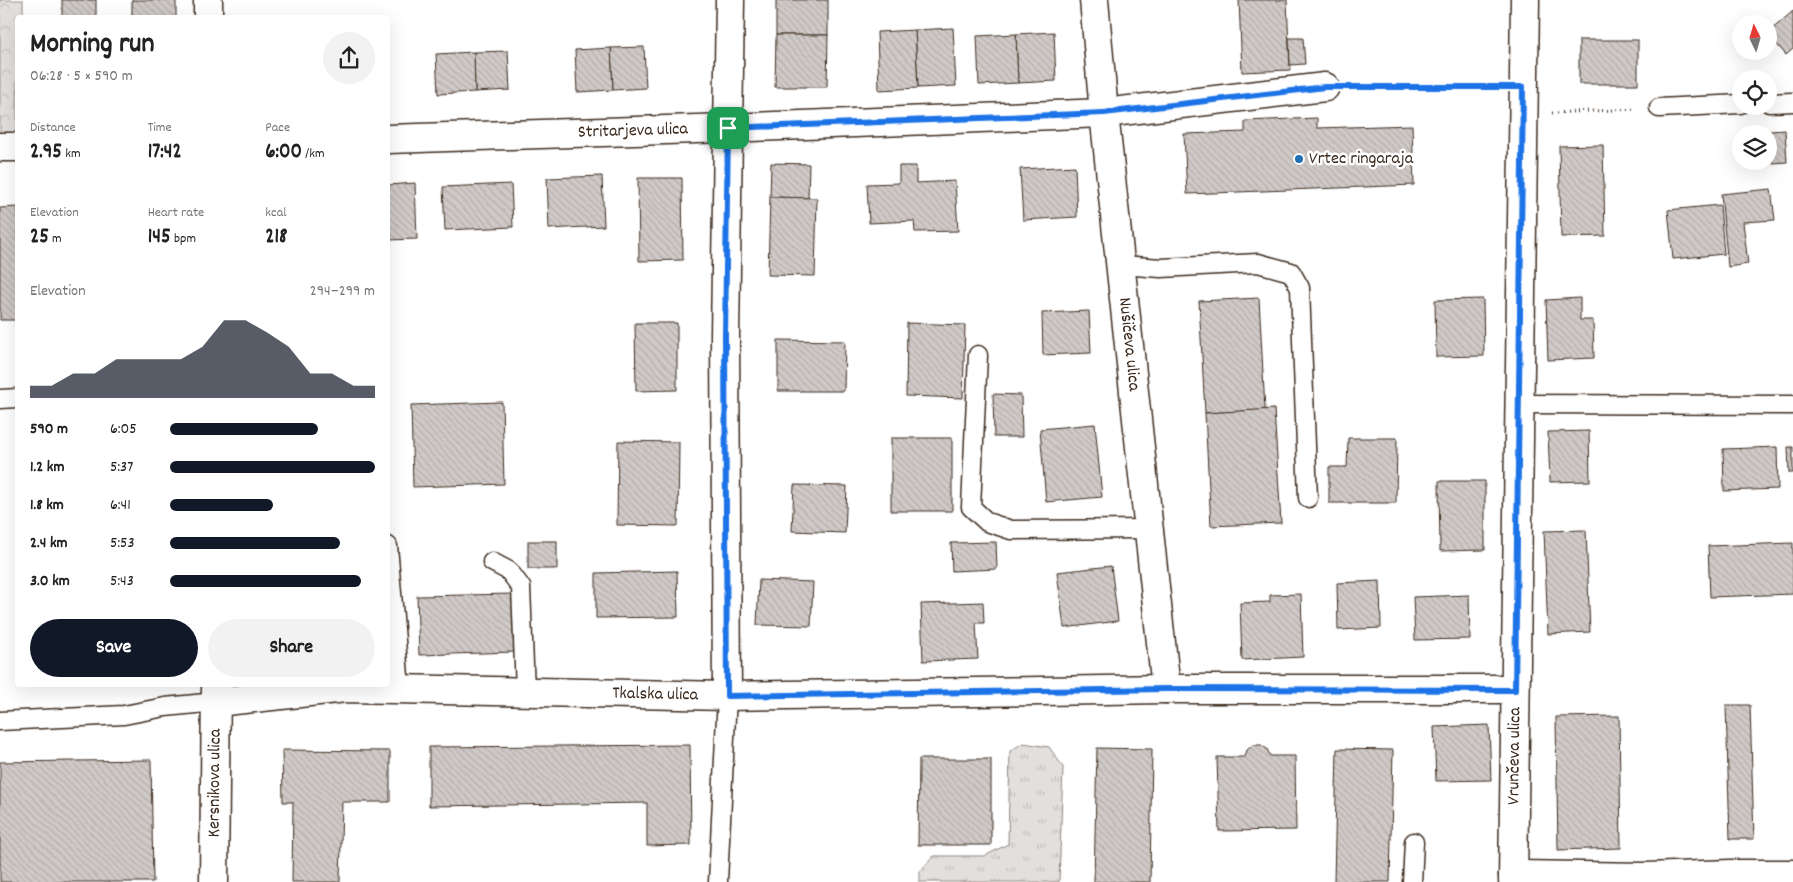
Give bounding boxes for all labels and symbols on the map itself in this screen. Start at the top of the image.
north arrow [1732,15,1778,60]
pin [707,107,749,149]
street label: Stritarjeva ulica [577,117,689,145]
place label: Vrtec ringaraja [1309,147,1414,172]
marker: Vrtec ringaraja [1293,153,1305,165]
street label: Nušičeva ulica [1111,296,1146,393]
street label: Tkalska ulica [612,681,699,708]
street label: Vrunčeva ulica [1502,706,1528,805]
street label: Kersnikova ulica [202,728,228,837]

